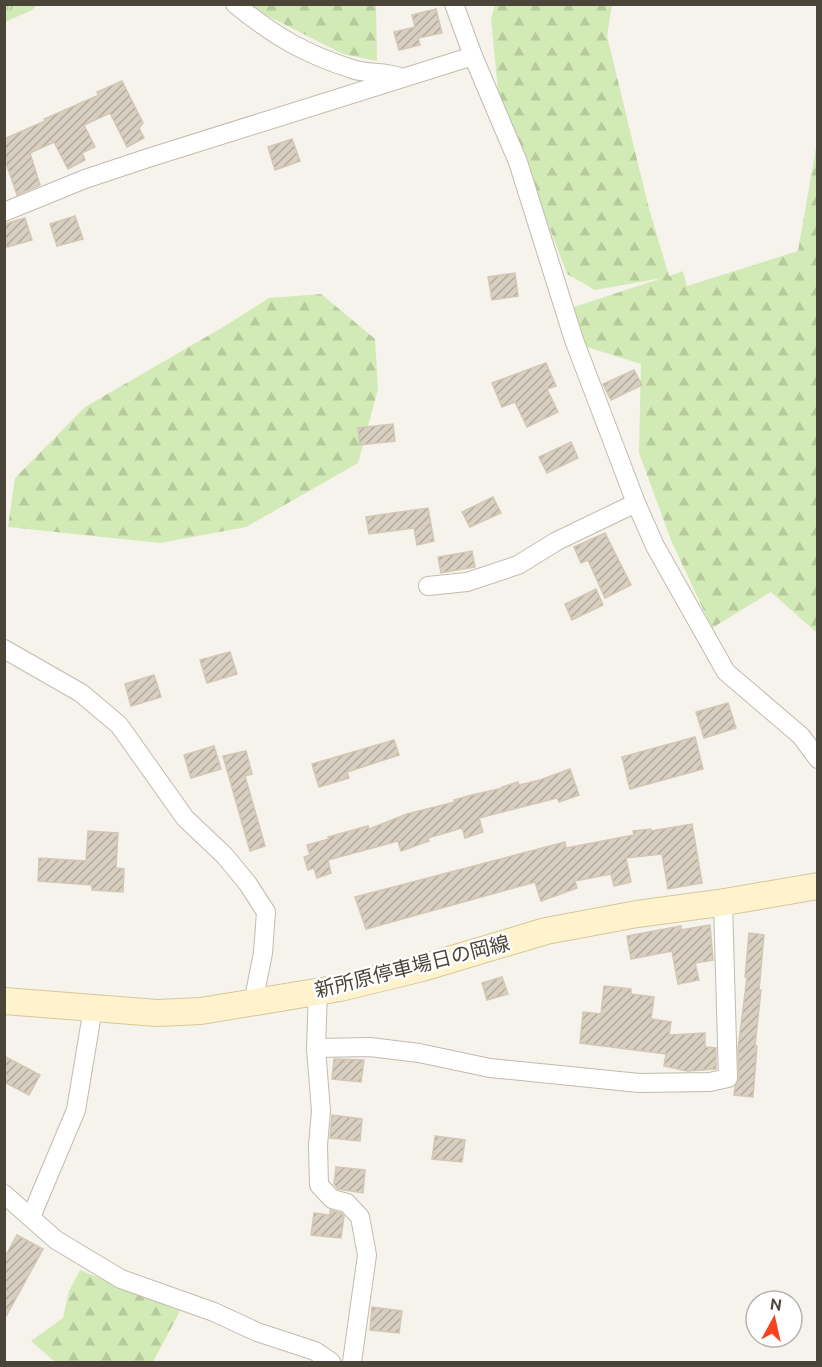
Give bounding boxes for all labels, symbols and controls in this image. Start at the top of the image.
street label: 新所原停車場日の岡線 [312,931,512,1001]
north arrow [744,1289,804,1349]
text: N [769,1294,783,1314]

